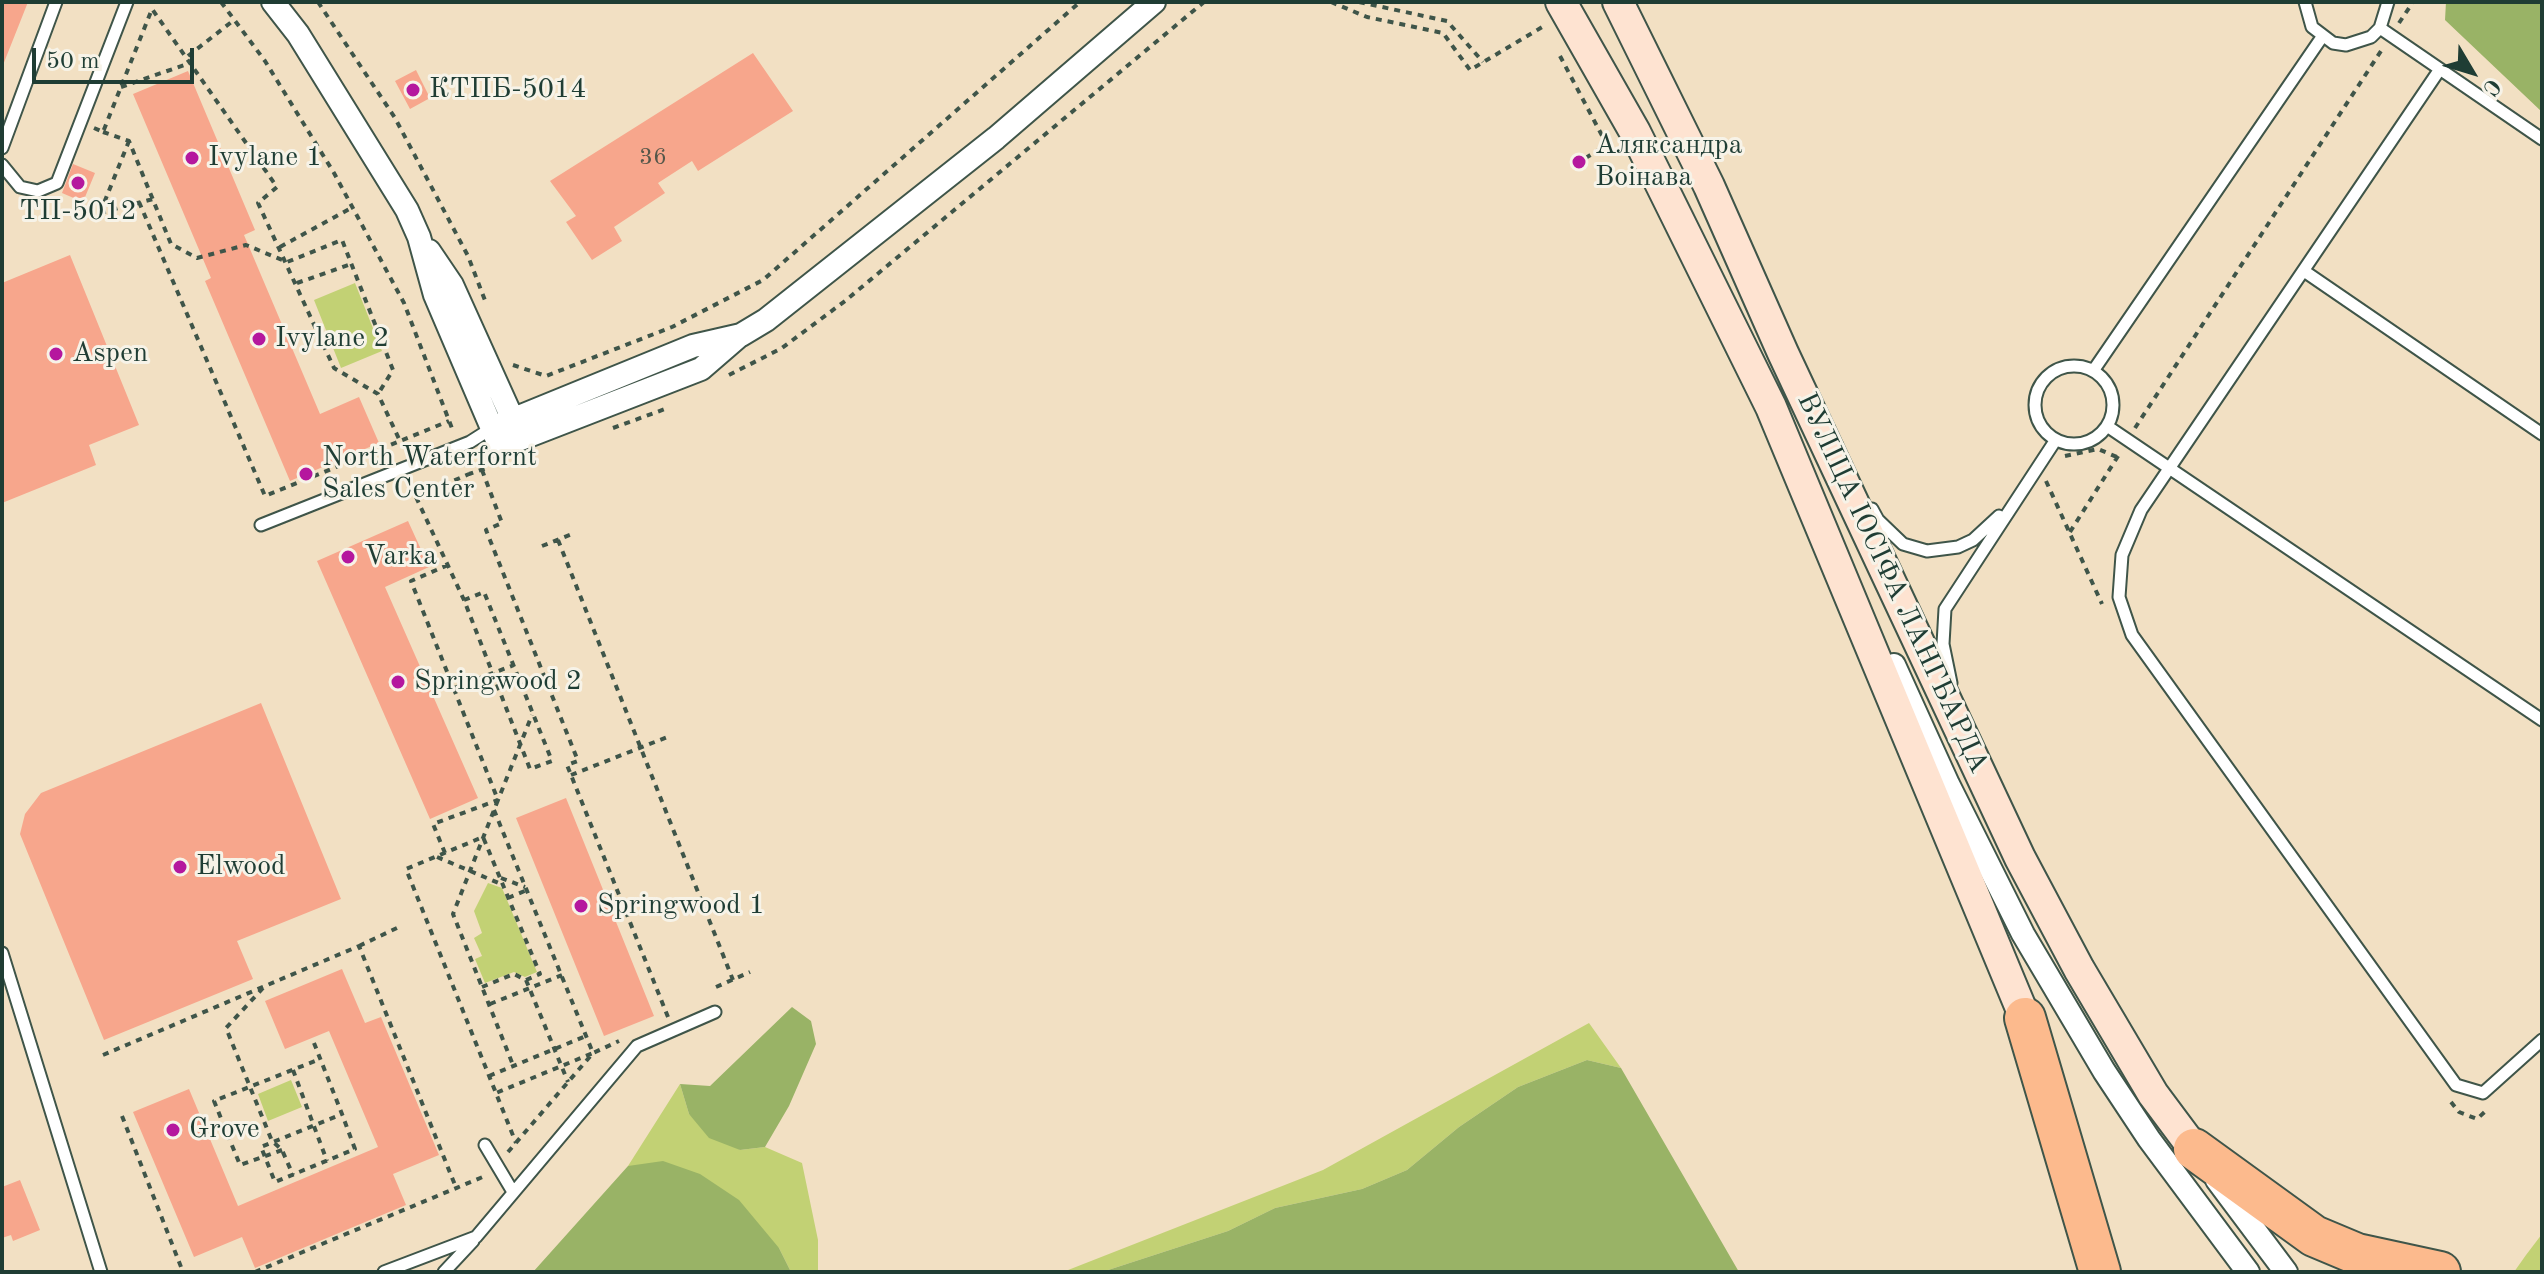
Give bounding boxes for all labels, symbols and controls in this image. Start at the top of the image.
scale bar [36,32,198,82]
north arrow [2432,32,2512,112]
text: 50 m [46,50,100,74]
place label: КТПБ-5014 [429,73,587,107]
text: С [2478,74,2504,99]
marker: КТПБ-5014 [404,81,422,99]
place label: Аляксандра Воінава [1595,129,1743,195]
place label: Ivylane 1 [208,141,322,175]
house number: 36 [639,144,667,172]
marker: Ivylane 1 [183,149,201,167]
marker: Аляксандра Воінава [1570,153,1588,171]
marker: ТП-5012 [69,174,87,192]
place label: ТП-5012 [19,195,137,229]
place label: Ivylane 2 [275,322,389,356]
marker: Ivylane 2 [250,330,268,348]
place label: Aspen [72,337,148,371]
marker: Aspen [47,345,65,363]
street label: ВУЛІЦА ІОСІФА ЛАНГБАРДА [1789,387,1995,779]
place label: North Waterfornt Sales Center [322,441,537,507]
marker: North Waterfornt Sales Center [297,465,315,483]
place label: Varka [364,540,437,574]
marker: Varka [339,548,357,566]
place label: Springwood 2 [414,665,582,699]
marker: Springwood 2 [389,673,407,691]
place label: Elwood [196,850,286,884]
marker: Elwood [171,858,189,876]
place label: Springwood 1 [597,889,765,923]
marker: Springwood 1 [572,897,590,915]
place label: Grove [189,1113,260,1147]
marker: Grove [164,1121,182,1139]

